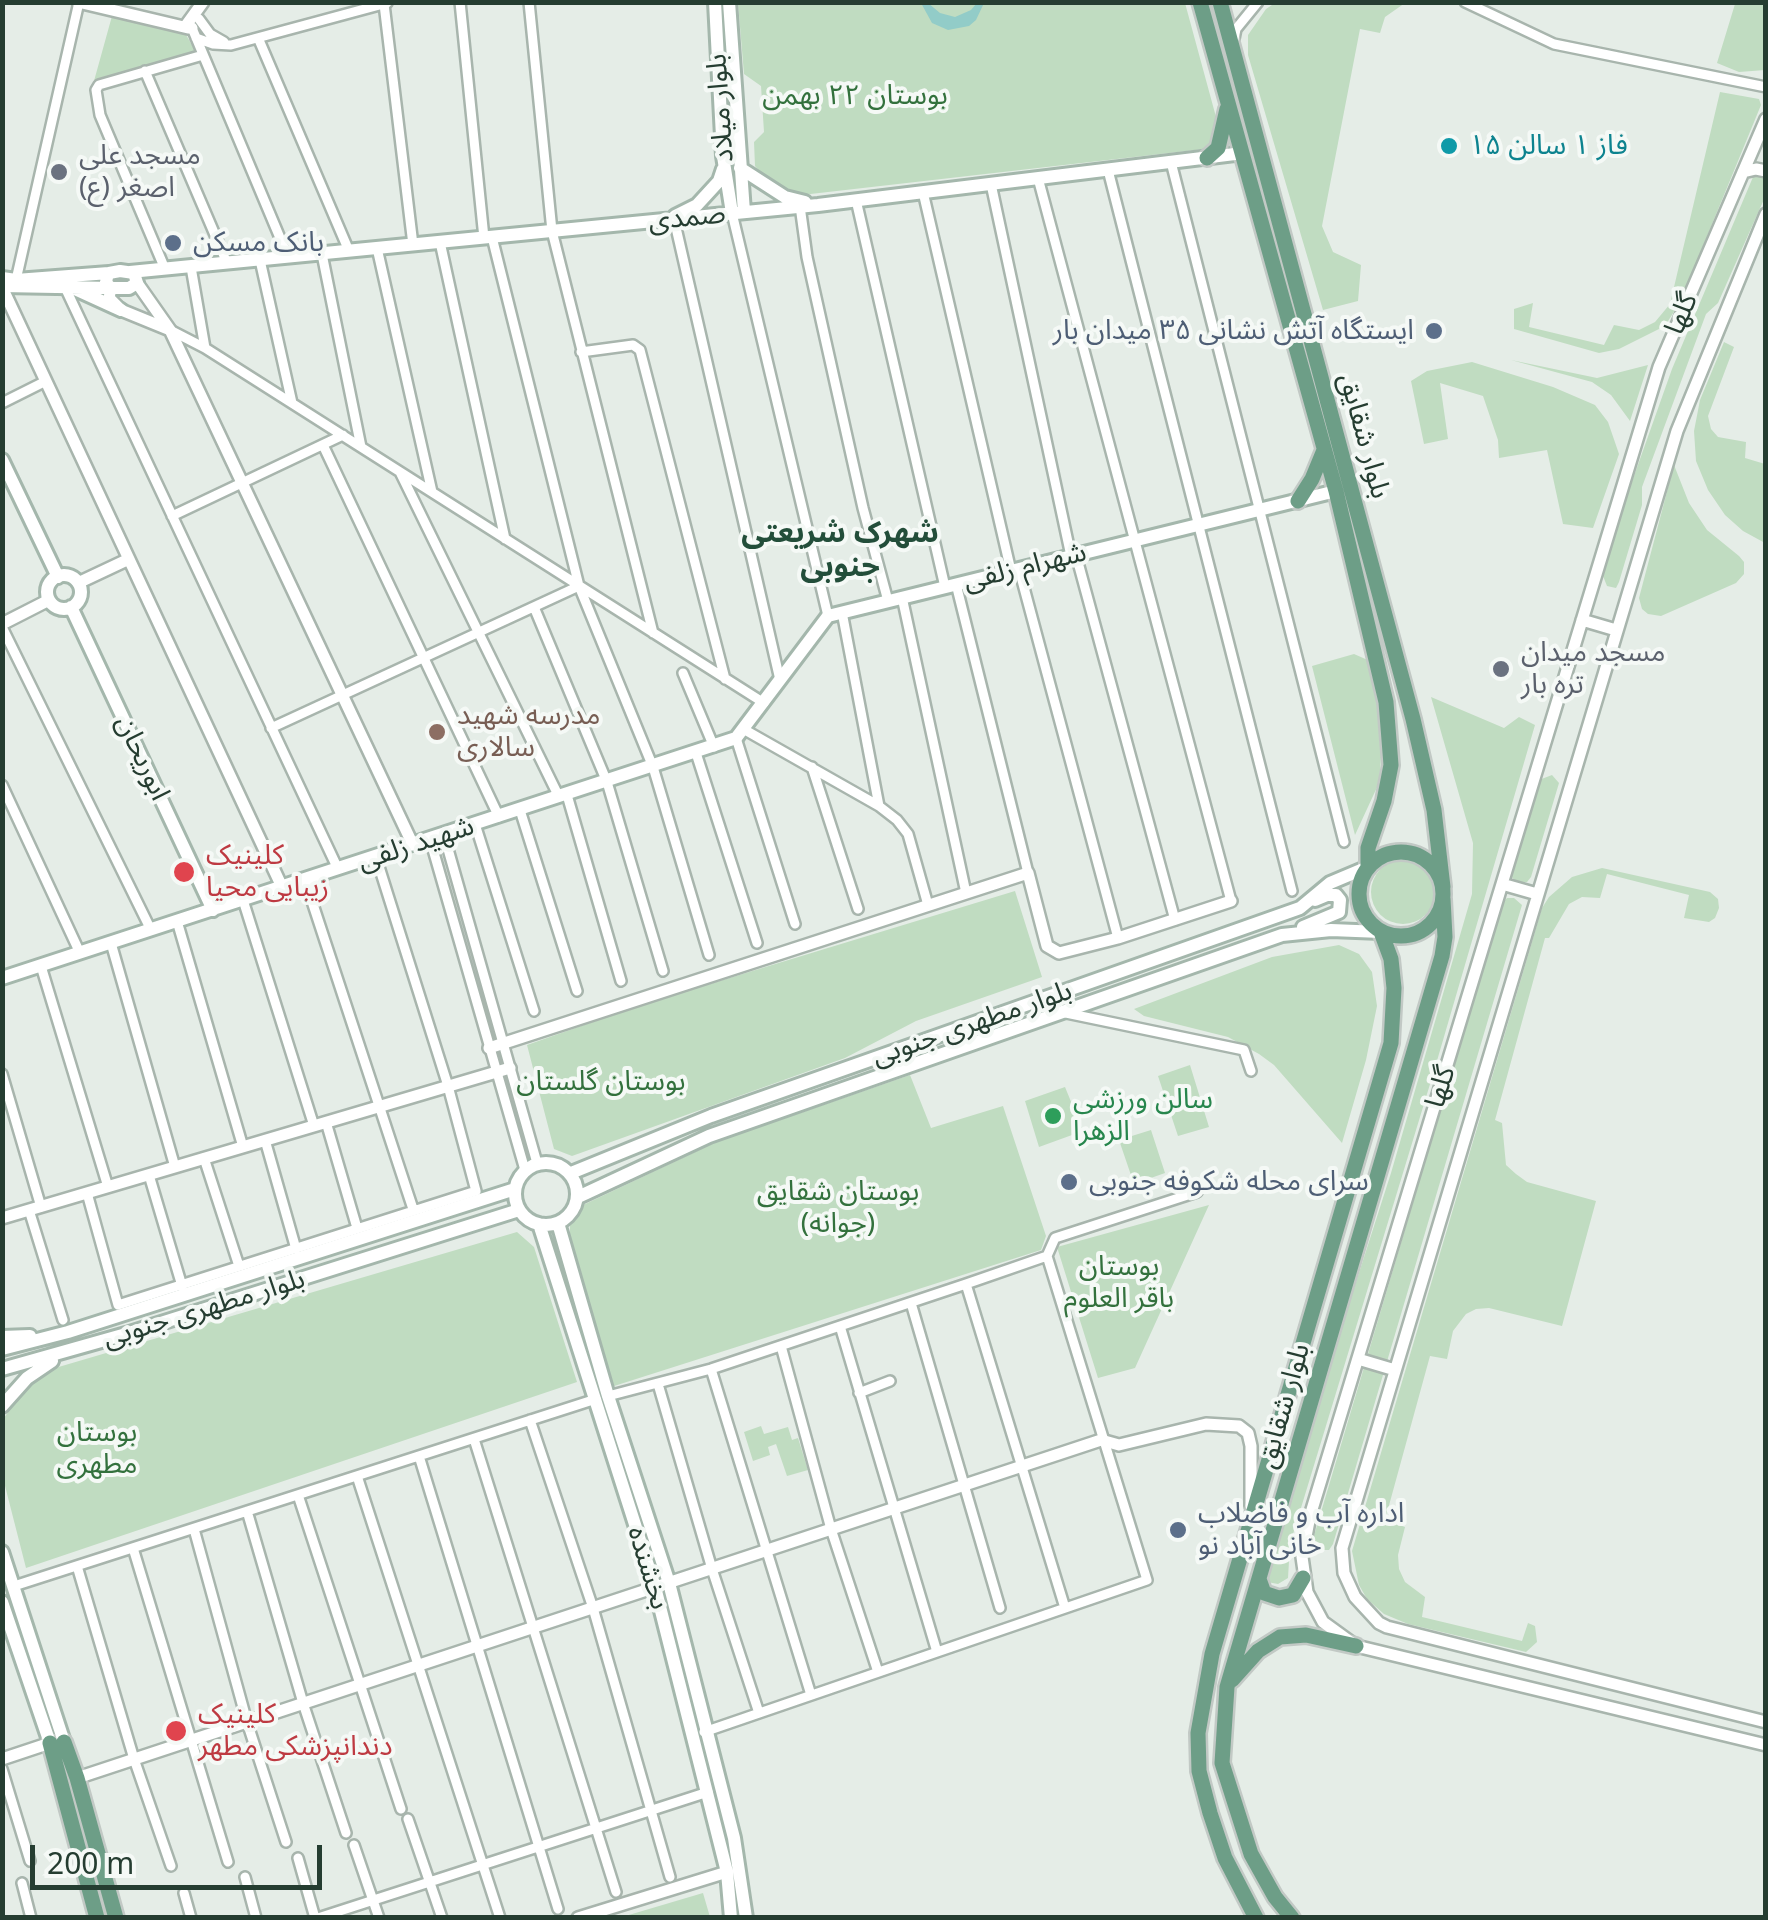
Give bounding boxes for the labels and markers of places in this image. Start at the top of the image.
place label: فاز ۱ سالن ۱۵ [1469,129,1628,163]
marker: فاز ۱ سالن ۱۵ [1438,135,1460,157]
place label: مسجد علی اصغر (ع) [79,139,201,205]
marker: مسجد علی اصغر (ع) [48,161,70,183]
place label: بانک مسکن [193,226,324,260]
marker: بانک مسکن [162,232,184,254]
place label: ایستگاه آتش نشانی ۳۵ میدان بار [1053,314,1414,348]
marker: ایستگاه آتش نشانی ۳۵ میدان بار [1423,320,1445,342]
place label: مسجد میدان تره بار [1521,636,1665,702]
marker: مسجد میدان تره بار [1490,658,1512,680]
place label: مدرسه شهید سالاری [457,699,600,765]
marker: مدرسه شهید سالاری [426,721,448,743]
place label: کلینیک زیبایی محیا [206,839,329,905]
marker: کلینیک زیبایی محیا [171,859,197,885]
place label: سالن ورزشی الزهرا [1073,1083,1213,1149]
marker: سالن ورزشی الزهرا [1042,1105,1064,1127]
place label: سرای محله شکوفه جنوبی [1089,1165,1369,1199]
marker: سرای محله شکوفه جنوبی [1058,1171,1080,1193]
place label: اداره آب و فاضلاب خانی آباد نو [1198,1497,1404,1563]
marker: اداره آب و فاضلاب خانی آباد نو [1167,1519,1189,1541]
place label: کلینیک دندانپزشکی مطهر [198,1698,393,1764]
marker: کلینیک دندانپزشکی مطهر [163,1718,189,1744]

